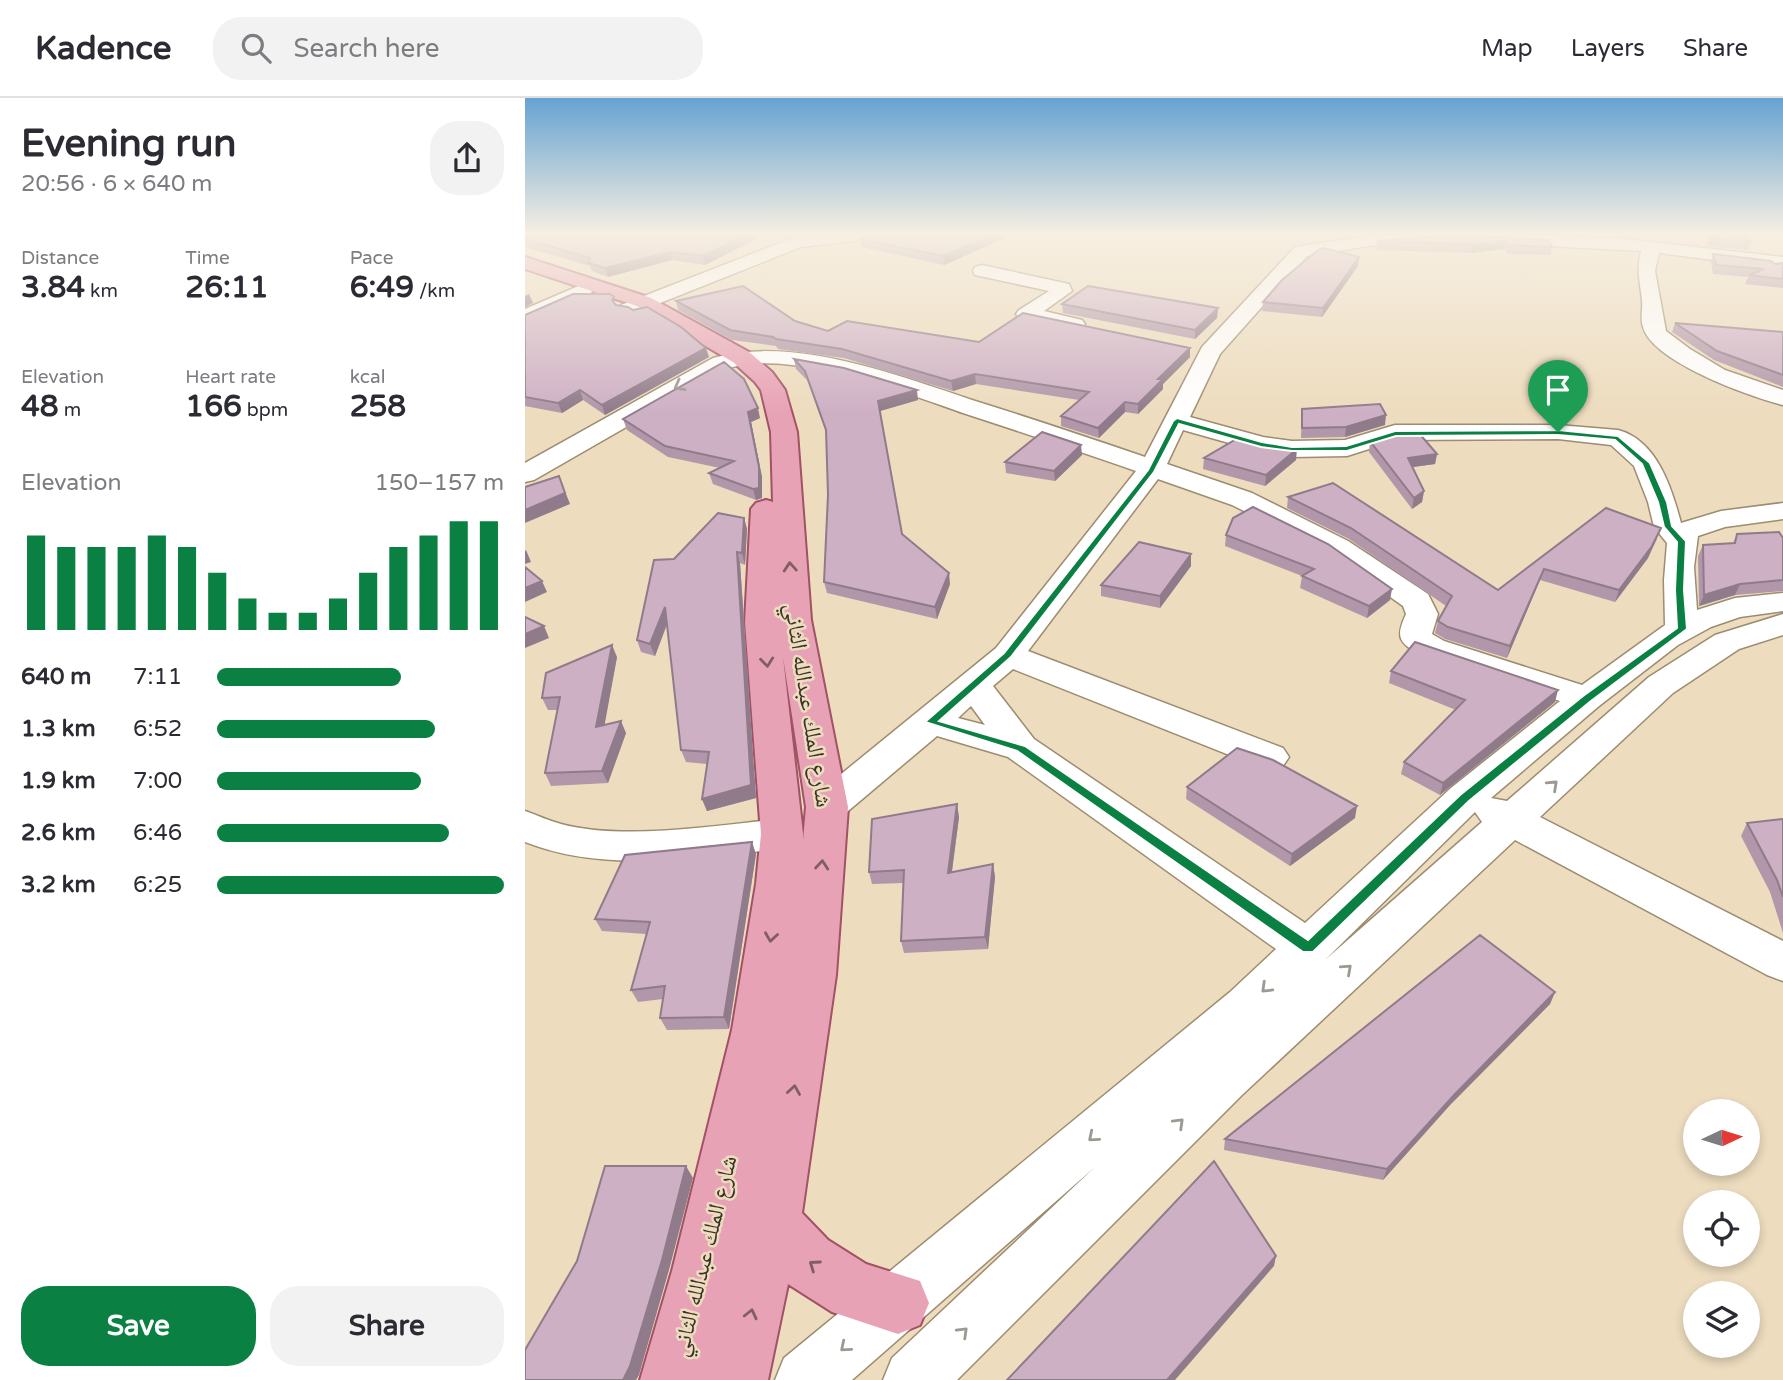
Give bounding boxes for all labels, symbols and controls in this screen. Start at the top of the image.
search box [213,17,703,80]
text: Kadence [35,29,171,68]
icon: search [237,29,275,67]
text: Search here [293,33,440,64]
text: Map [1481,34,1533,63]
text: Layers [1571,34,1645,63]
text: Share [1683,34,1748,63]
text: Evening run [21,121,236,167]
button: share [430,121,504,195]
text: 20:56 · 6 × 640 m [21,170,212,198]
text: Distance [21,247,99,269]
text: Time [185,247,230,269]
text: Pace [350,247,393,269]
text: 3.84 [21,269,85,306]
text: 26:11 [185,269,269,306]
text: 6:49 [350,269,414,306]
text: km [85,280,118,302]
text: /km [414,280,455,302]
pin [1528,360,1588,432]
text: Elevation [21,366,104,388]
text: Heart rate [185,366,276,388]
text: kcal [350,366,385,388]
icon: arrive [1539,371,1577,409]
one-way arrow [674,378,687,391]
text: 48 [21,388,59,425]
text: 166 [185,388,242,425]
text: 258 [350,388,406,425]
text: m [59,399,81,421]
text: bpm [242,399,288,421]
text: Elevation [21,469,122,497]
text: 150–157 m [375,469,504,497]
one-way arrow [783,561,798,572]
street label: شارع الملك عبدالله الثاني [774,601,838,810]
one-way arrow [759,657,774,668]
text: 640 m [21,663,91,691]
text: 7:11 [133,663,182,691]
text: 1.3 km [21,715,96,743]
text: 6:52 [133,715,182,743]
text: 1.9 km [21,767,96,795]
text: 7:00 [133,767,182,795]
one-way arrow [1545,780,1558,793]
text: 2.6 km [21,819,96,847]
text: 6:46 [133,819,182,847]
one-way arrow [814,859,829,870]
text: 3.2 km [21,871,96,899]
text: 6:25 [133,871,182,899]
one-way arrow [763,932,778,943]
one-way arrow [1339,965,1352,978]
one-way arrow [1261,980,1274,993]
one-way arrow [786,1084,801,1096]
north arrow [1683,1099,1761,1176]
map controls [1683,1099,1760,1358]
one-way arrow [1171,1118,1184,1131]
one-way arrow [1089,1129,1102,1141]
street label: شارع الملك عبدالله الثاني [666,1153,747,1361]
button: locate [1683,1190,1760,1267]
one-way arrow [809,1261,822,1273]
button: layers [1683,1281,1760,1358]
button: Save [21,1286,256,1366]
button: Share [270,1286,504,1366]
one-way arrow [743,1308,757,1320]
one-way arrow [955,1328,968,1341]
one-way arrow [841,1339,854,1351]

